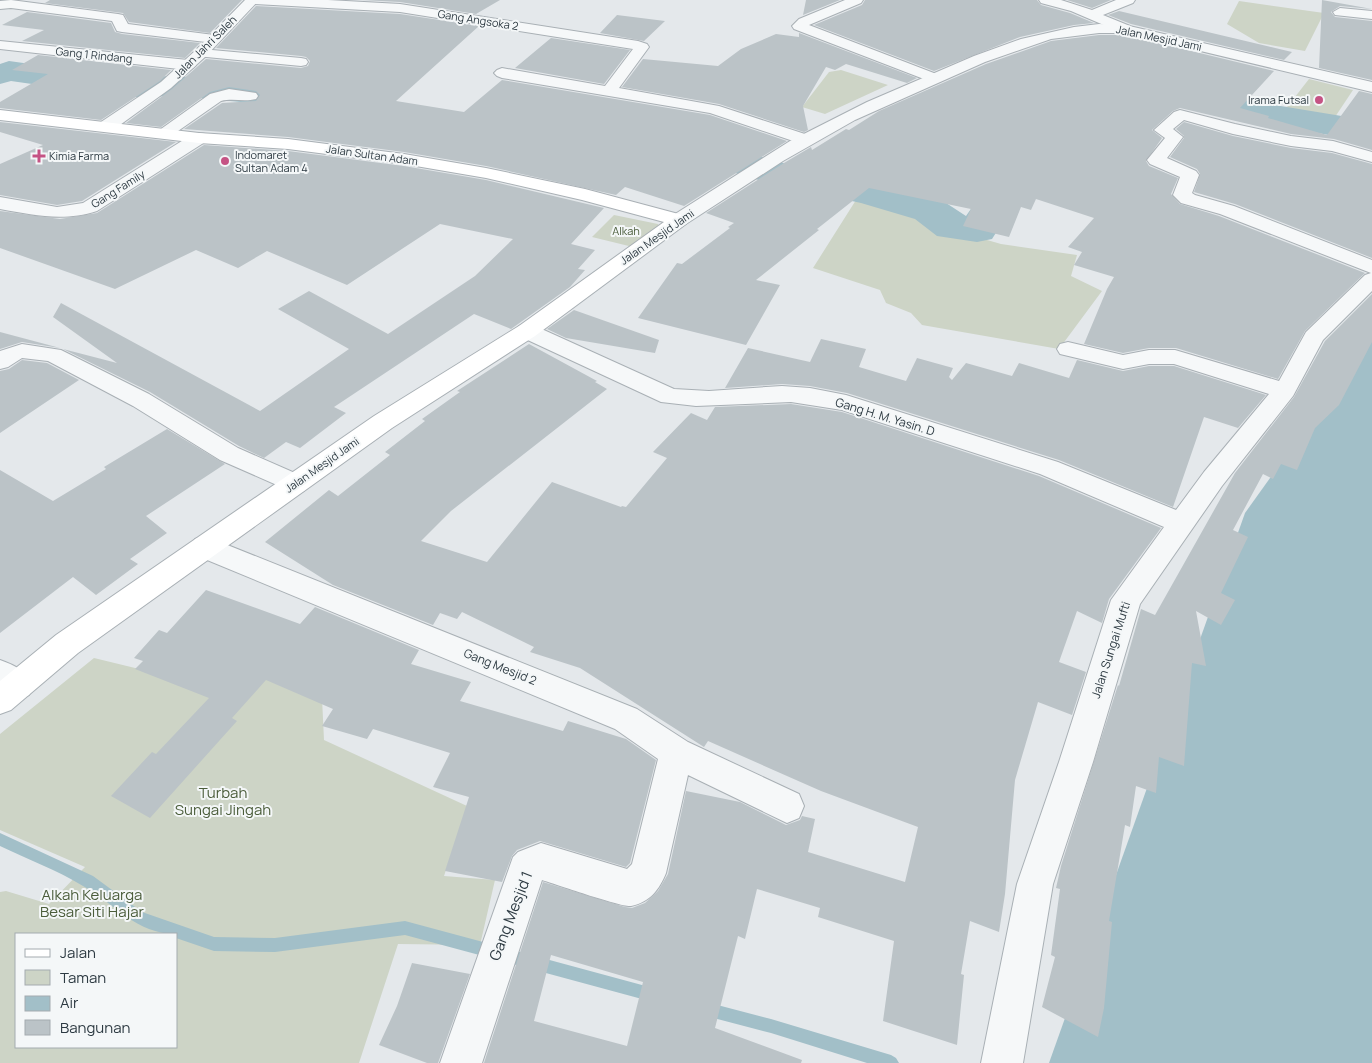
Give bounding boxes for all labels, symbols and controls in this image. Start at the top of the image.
street label: Gang Angsoka 2 [437,6,519,33]
street label: Jalan Jahri Saleh [170,12,239,81]
street label: Jalan Mesjid Jami [1115,21,1203,54]
street label: Gang 1 Rindang [55,43,133,66]
place label: Irama Futsal [1248,92,1309,107]
marker: Irama Futsal [1313,94,1325,106]
street label: Jalan Sultan Adam [325,141,419,168]
place label: Indomaret Sultan Adam 4 [235,147,308,175]
place label: Kimia Farma [49,148,109,163]
marker: Kimia Farma [33,150,45,162]
marker: Indomaret Sultan Adam 4 [219,155,231,167]
street label: Gang Family [88,166,148,211]
street label: Jalan Mesjid Jami [617,205,697,268]
park label: Alkah [612,223,640,238]
street label: Gang H. M. Yasin. D [833,393,937,440]
street label: Jalan Mesjid Jami [282,433,362,496]
street label: Jalan Sungai Mufti [1087,599,1134,700]
street label: Gang Mesjid 2 [461,644,539,689]
park label: Turbah Sungai Jingah [175,782,271,820]
street label: Gang Mesjid 1 [484,868,537,963]
park label: Alkah Keluarga Besar Siti Hajar [40,884,145,922]
legend [15,933,178,1048]
text: Jalan [60,942,96,963]
text: Taman [60,967,106,988]
text: Air [60,992,79,1013]
text: Bangunan [60,1017,130,1038]

